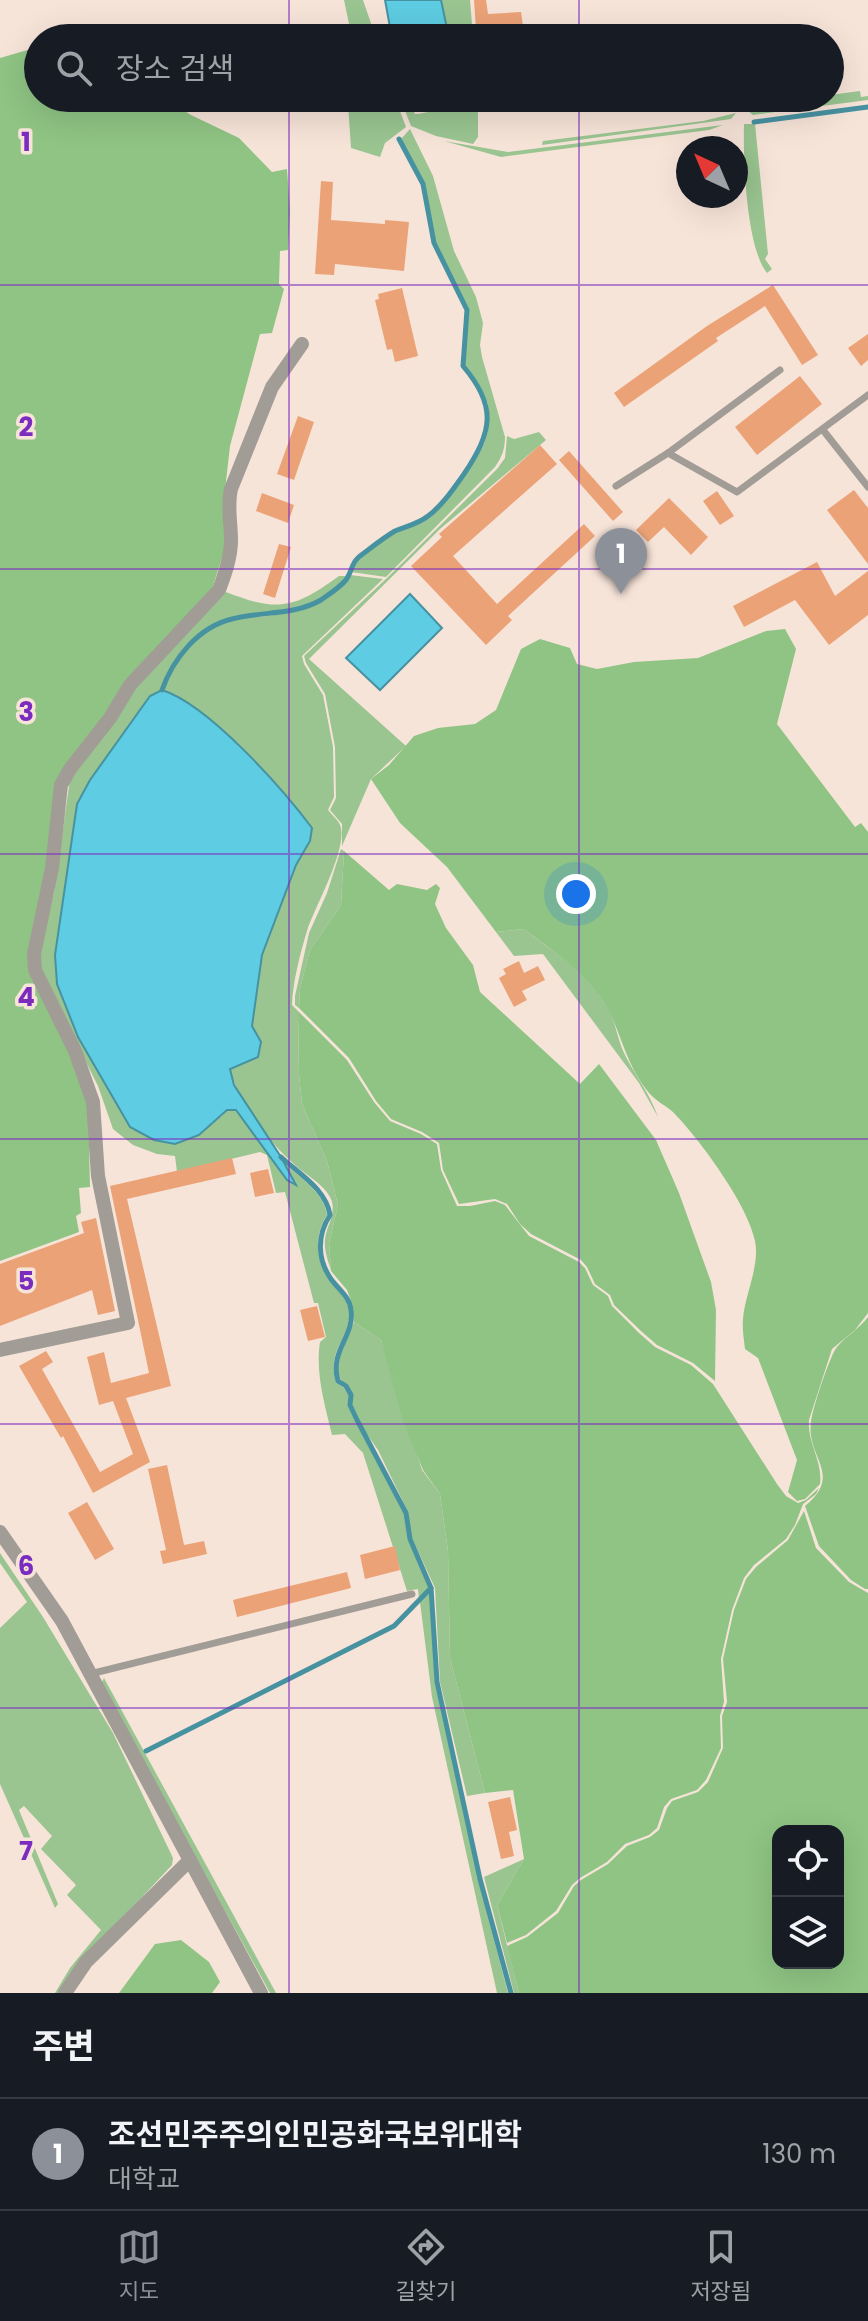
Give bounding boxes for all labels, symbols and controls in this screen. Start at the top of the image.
search box [24,24,844,112]
icon: search [52,46,96,90]
text: 장소 검색 [116,47,234,90]
text: 1 [21,124,31,160]
north arrow [676,136,748,208]
text: 2 [19,409,34,445]
pin: 1 [595,528,647,594]
text: 3 [18,694,34,730]
your location [556,874,596,914]
text: 4 [17,979,35,1015]
text: 5 [18,1263,34,1299]
text: 6 [18,1548,34,1584]
map controls [772,1825,844,1969]
button: locate [772,1825,844,1897]
text: 7 [19,1833,33,1869]
button: layers [772,1897,844,1969]
text: 주변 [32,2022,95,2070]
text: 조선민주주의인민공화국보위대학 [108,2113,522,2156]
text: 1 [53,2136,63,2172]
text: 130 m [762,2136,836,2172]
text: 대학교 [108,2161,180,2197]
tab: 지도 [117,2225,161,2308]
tab: 길찾기 [395,2225,456,2308]
tab: 저장됨 [690,2225,751,2308]

